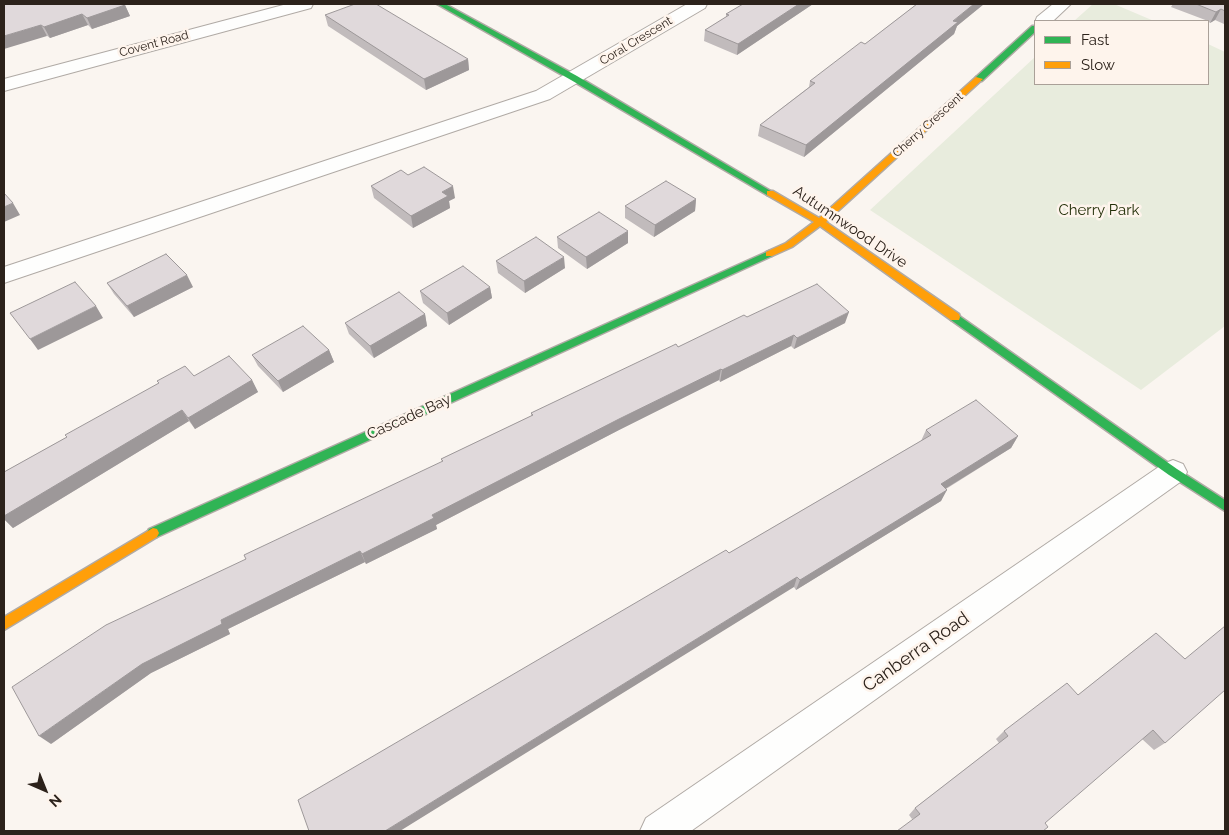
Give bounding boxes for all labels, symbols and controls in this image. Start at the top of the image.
street label: Coral Crescent [597,14,675,68]
legend [1034,20,1209,85]
street label: Covent Road [118,28,190,60]
text: Fast [1081,31,1109,49]
text: Slow [1081,56,1115,74]
street label: Cherry Crescent [890,90,966,160]
street label: Autumnwood Drive [789,182,911,272]
park label: Cherry Park [1059,201,1139,219]
street label: Cascade Bay [364,390,454,444]
street label: Canberra Road [859,607,973,697]
north arrow [20,765,70,815]
text: N [46,791,65,810]

